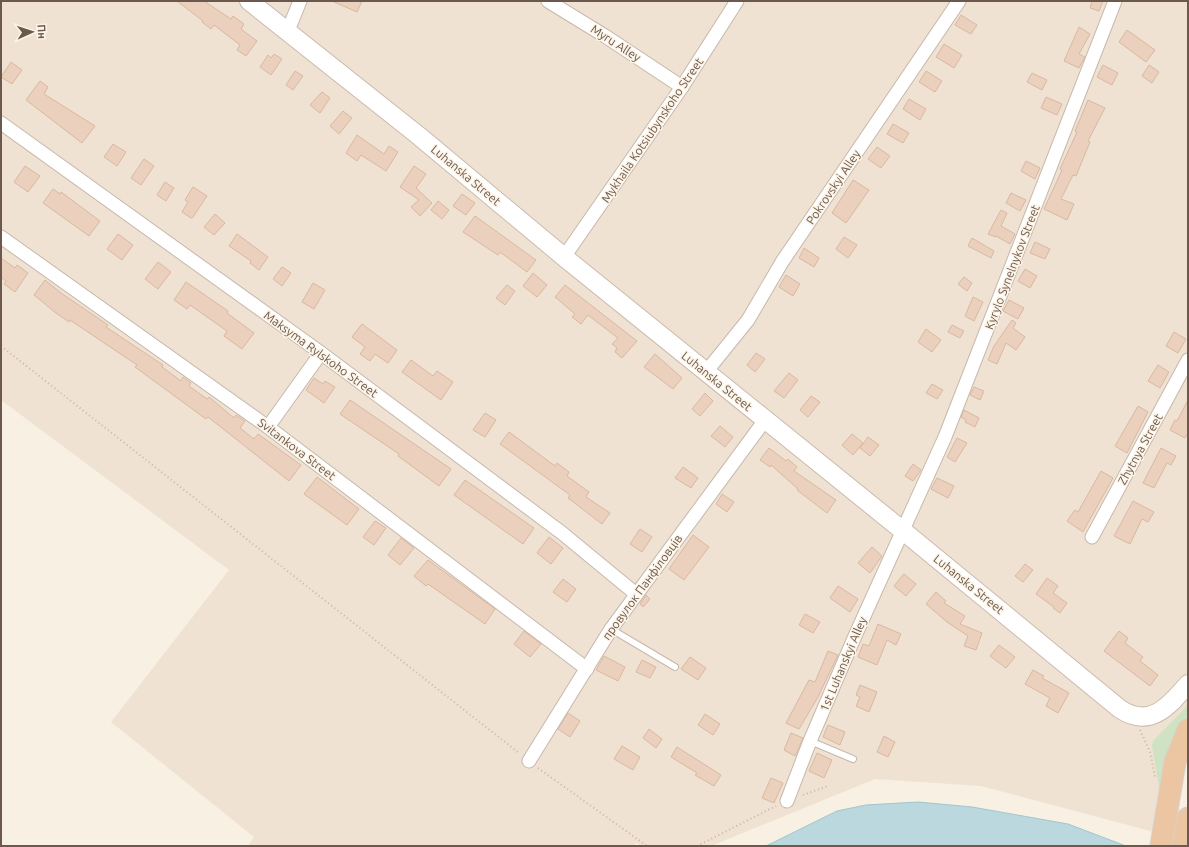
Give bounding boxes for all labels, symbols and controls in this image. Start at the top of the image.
north arrow [12,12,52,52]
street label: Myru Alley [589,22,644,64]
text: Пн [36,24,48,39]
street label: Mykhaila Kotsiubynskoho Street [599,55,706,205]
street label: Luhanska Street [429,142,504,208]
street label: Pokrovskyi Alley [803,147,863,227]
street label: Kyrylo Synelnykov Street [982,203,1042,331]
street label: Maksyma Rylskoho Street [262,308,381,400]
street label: Luhanska Street [679,349,755,413]
street label: Zhytnya Street [1115,411,1165,487]
street label: Svitankova Street [256,416,339,483]
street label: провулок Панфіловців [599,532,685,642]
street label: Luhanska Street [931,552,1007,616]
street label: 1st Luhanskyi Alley [817,615,869,713]

